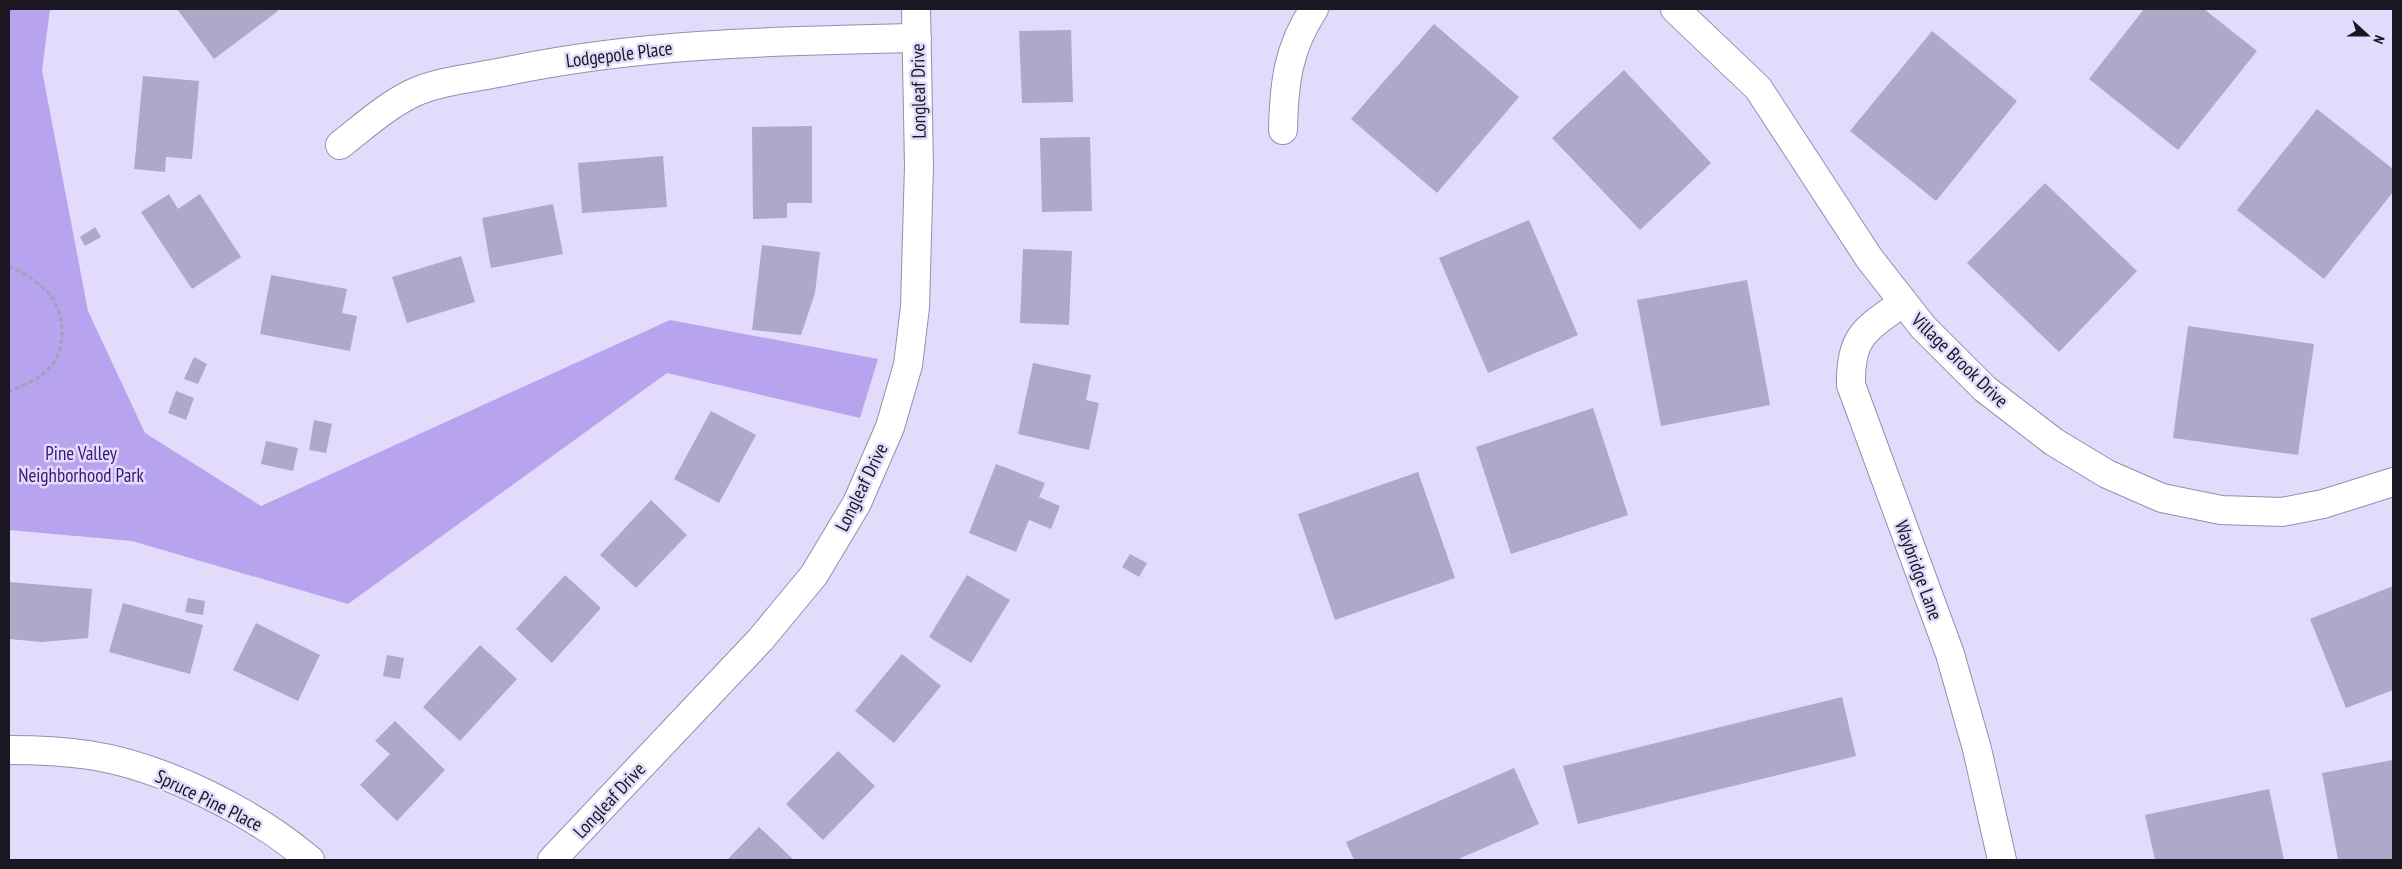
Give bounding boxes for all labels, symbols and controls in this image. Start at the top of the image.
north arrow [2342,10,2392,60]
text: N [2369,33,2389,46]
street label: Lodgepole Place [564,36,674,72]
street label: Longleaf Drive [905,43,931,139]
street label: Village Brook Drive [1906,307,2014,412]
street label: Longleaf Drive [829,439,893,535]
park label: Pine Valley Neighborhood Park [18,441,144,487]
street label: Waybridge Lane [1890,517,1948,623]
street label: Longleaf Drive [568,757,650,843]
street label: Spruce Pine Place [152,764,267,836]

